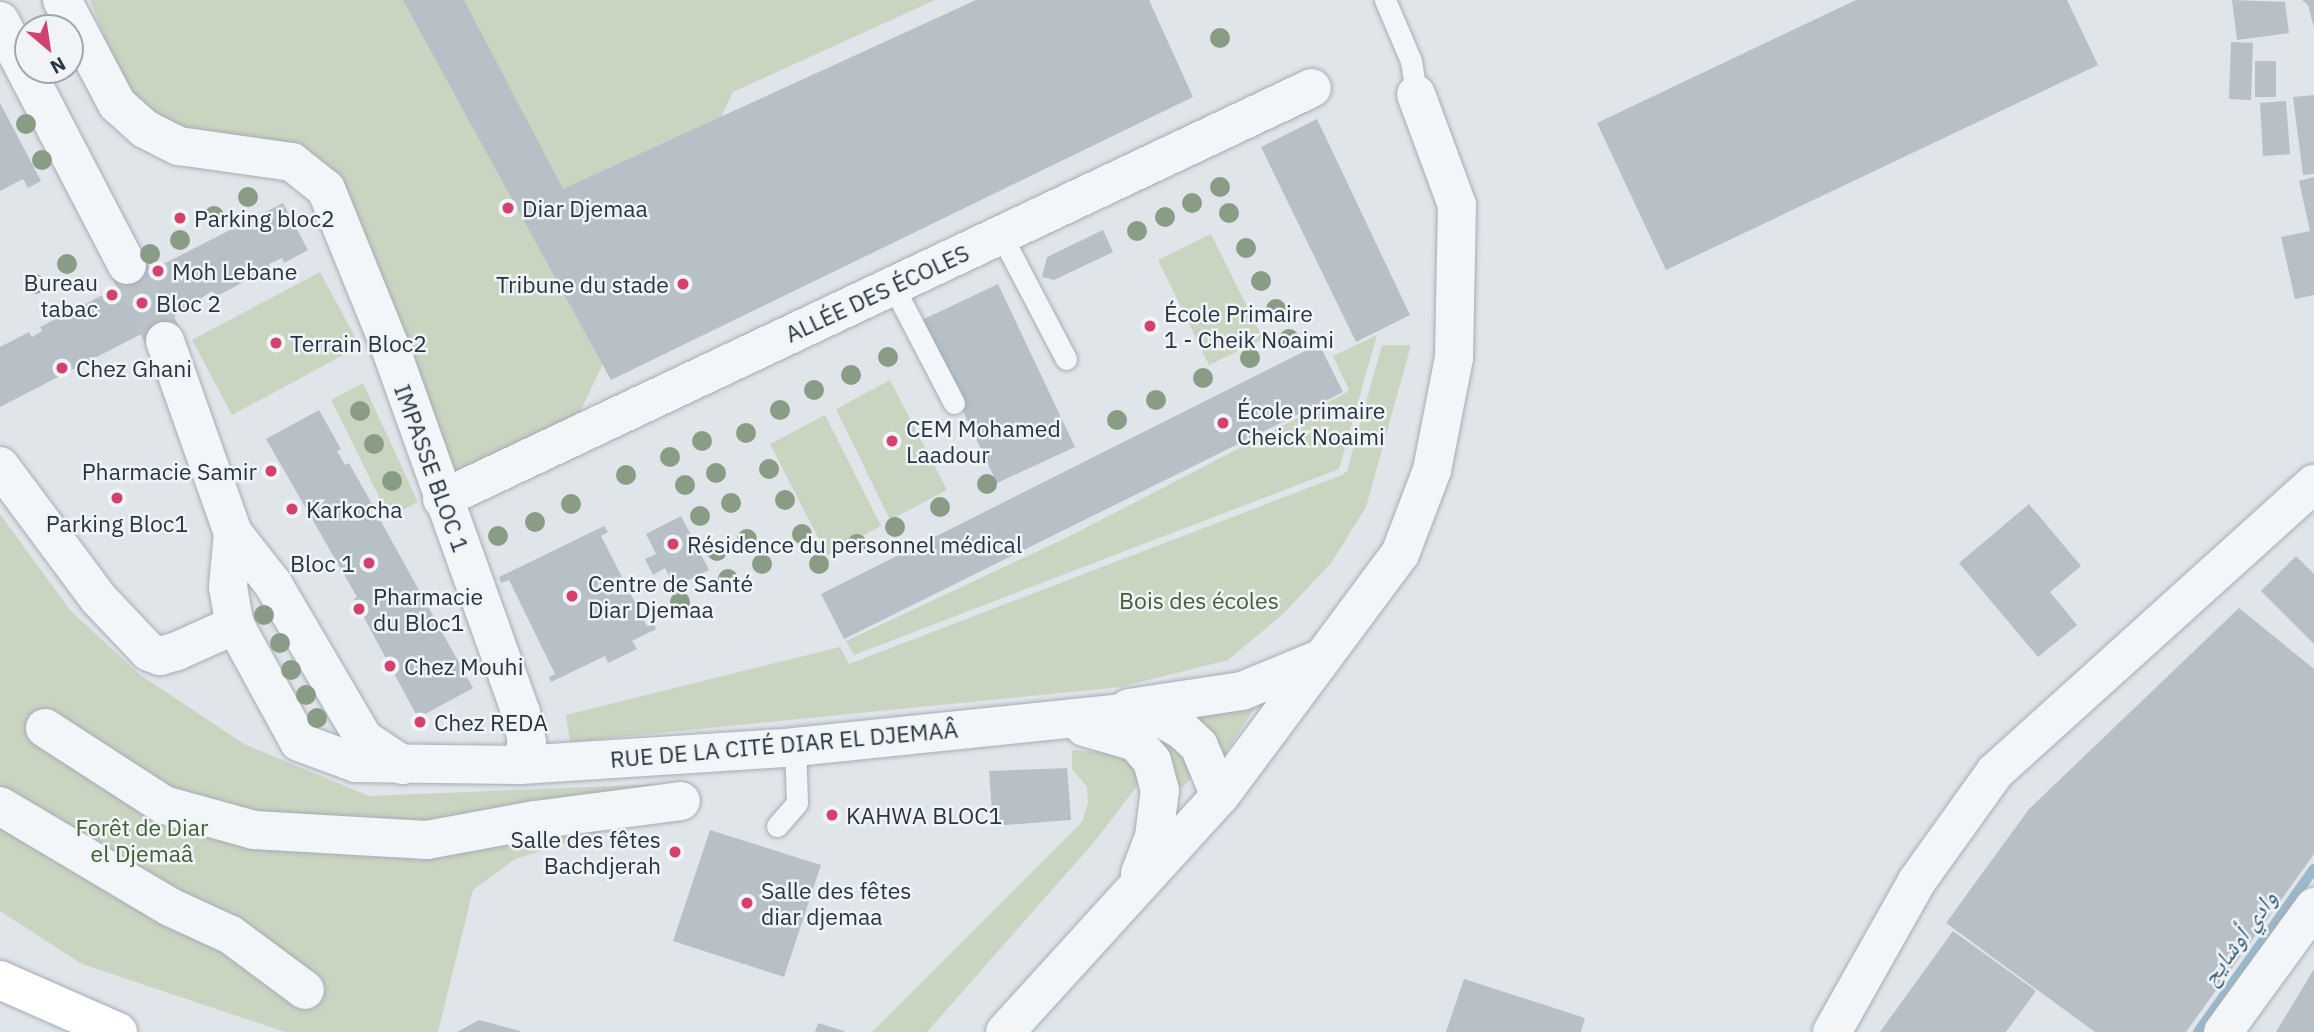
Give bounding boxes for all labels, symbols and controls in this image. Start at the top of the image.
north arrow [14,14,84,84]
text: N [46,52,70,79]
place label: Diar Djemaa [522,194,648,222]
marker: Diar Djemaa [500,200,516,216]
place label: Parking bloc2 [194,204,335,232]
marker: Parking bloc2 [172,210,188,226]
street label: ALLÉE DES ÉCOLES [781,238,973,348]
place label: Moh Lebane [172,257,297,285]
marker: Moh Lebane [150,263,166,279]
place label: Bureau tabac [24,268,98,322]
place label: Tribune du stade [496,270,669,298]
marker: Tribune du stade [675,276,691,292]
marker: Bureau tabac [104,287,120,303]
place label: Bloc 2 [156,289,221,317]
marker: Bloc 2 [134,295,150,311]
place label: École Primaire 1 - Cheik Noaimi [1164,299,1334,353]
marker: École Primaire 1 - Cheik Noaimi [1142,318,1158,334]
place label: Terrain Bloc2 [290,329,427,357]
marker: Terrain Bloc2 [268,335,284,351]
place label: Chez Ghani [76,354,192,382]
marker: Chez Ghani [54,360,70,376]
street label: IMPASSE BLOC 1 [389,380,475,556]
place label: École primaire Cheick Noaimi [1237,396,1385,450]
place label: CEM Mohamed Laadour [906,414,1061,468]
marker: École primaire Cheick Noaimi [1215,415,1231,431]
marker: CEM Mohamed Laadour [884,433,900,449]
place label: Pharmacie Samir [82,457,257,485]
marker: Pharmacie Samir [263,463,279,479]
marker: Parking Bloc1 [109,490,125,506]
place label: Karkocha [306,495,402,523]
marker: Karkocha [284,501,300,517]
place label: Parking Bloc1 [46,509,188,537]
place label: Résidence du personnel médical [687,530,1022,558]
marker: Résidence du personnel médical [665,536,681,552]
place label: Bloc 1 [290,549,355,577]
marker: Bloc 1 [361,555,377,571]
place label: Centre de Santé Diar Djemaa [588,569,753,623]
place label: Pharmacie du Bloc1 [373,582,483,636]
marker: Centre de Santé Diar Djemaa [562,586,582,606]
park label: Bois des écoles [1119,586,1279,614]
marker: Pharmacie du Bloc1 [351,601,367,617]
place label: Chez Mouhi [404,652,523,680]
marker: Chez Mouhi [382,658,398,674]
place label: Chez REDA [434,708,548,736]
marker: Chez REDA [412,714,428,730]
street label: RUE DE LA CITÉ DIAR EL DJEMAÂ [609,715,959,773]
place label: KAHWA BLOC1 [846,801,1002,829]
marker: KAHWA BLOC1 [824,807,840,823]
park label: Forêt de Diar el Djemaâ [76,813,208,867]
place label: Salle des fêtes Bachdjerah [511,825,661,879]
marker: Salle des fêtes Bachdjerah [667,844,683,860]
place label: Salle des fêtes diar djemaa [761,876,911,930]
water label: وادي أوشايح [2195,885,2283,991]
marker: Salle des fêtes diar djemaa [739,895,755,911]

